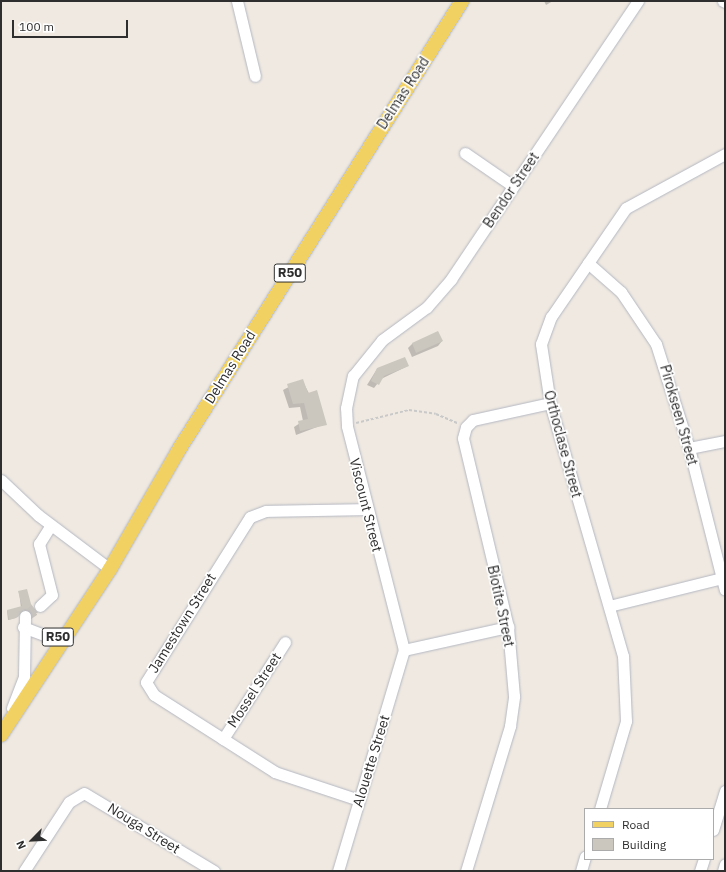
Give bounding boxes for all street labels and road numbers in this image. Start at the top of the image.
street label: Delmas Road [373,54,433,132]
street label: Bendor Street [480,149,542,231]
road number: R50 [273,262,307,284]
street label: Delmas Road [201,327,259,407]
street label: Pirokseen Street [657,363,701,467]
street label: Orthoclase Street [541,389,585,499]
street label: Viscount Street [346,456,386,554]
street label: Biotite Street [484,564,518,648]
street label: Jamestown Street [145,570,219,676]
road number: R50 [41,626,75,648]
street label: Mossel Street [224,649,284,731]
street label: Alouette Street [349,713,393,809]
street label: Nouga Street [105,799,183,857]

